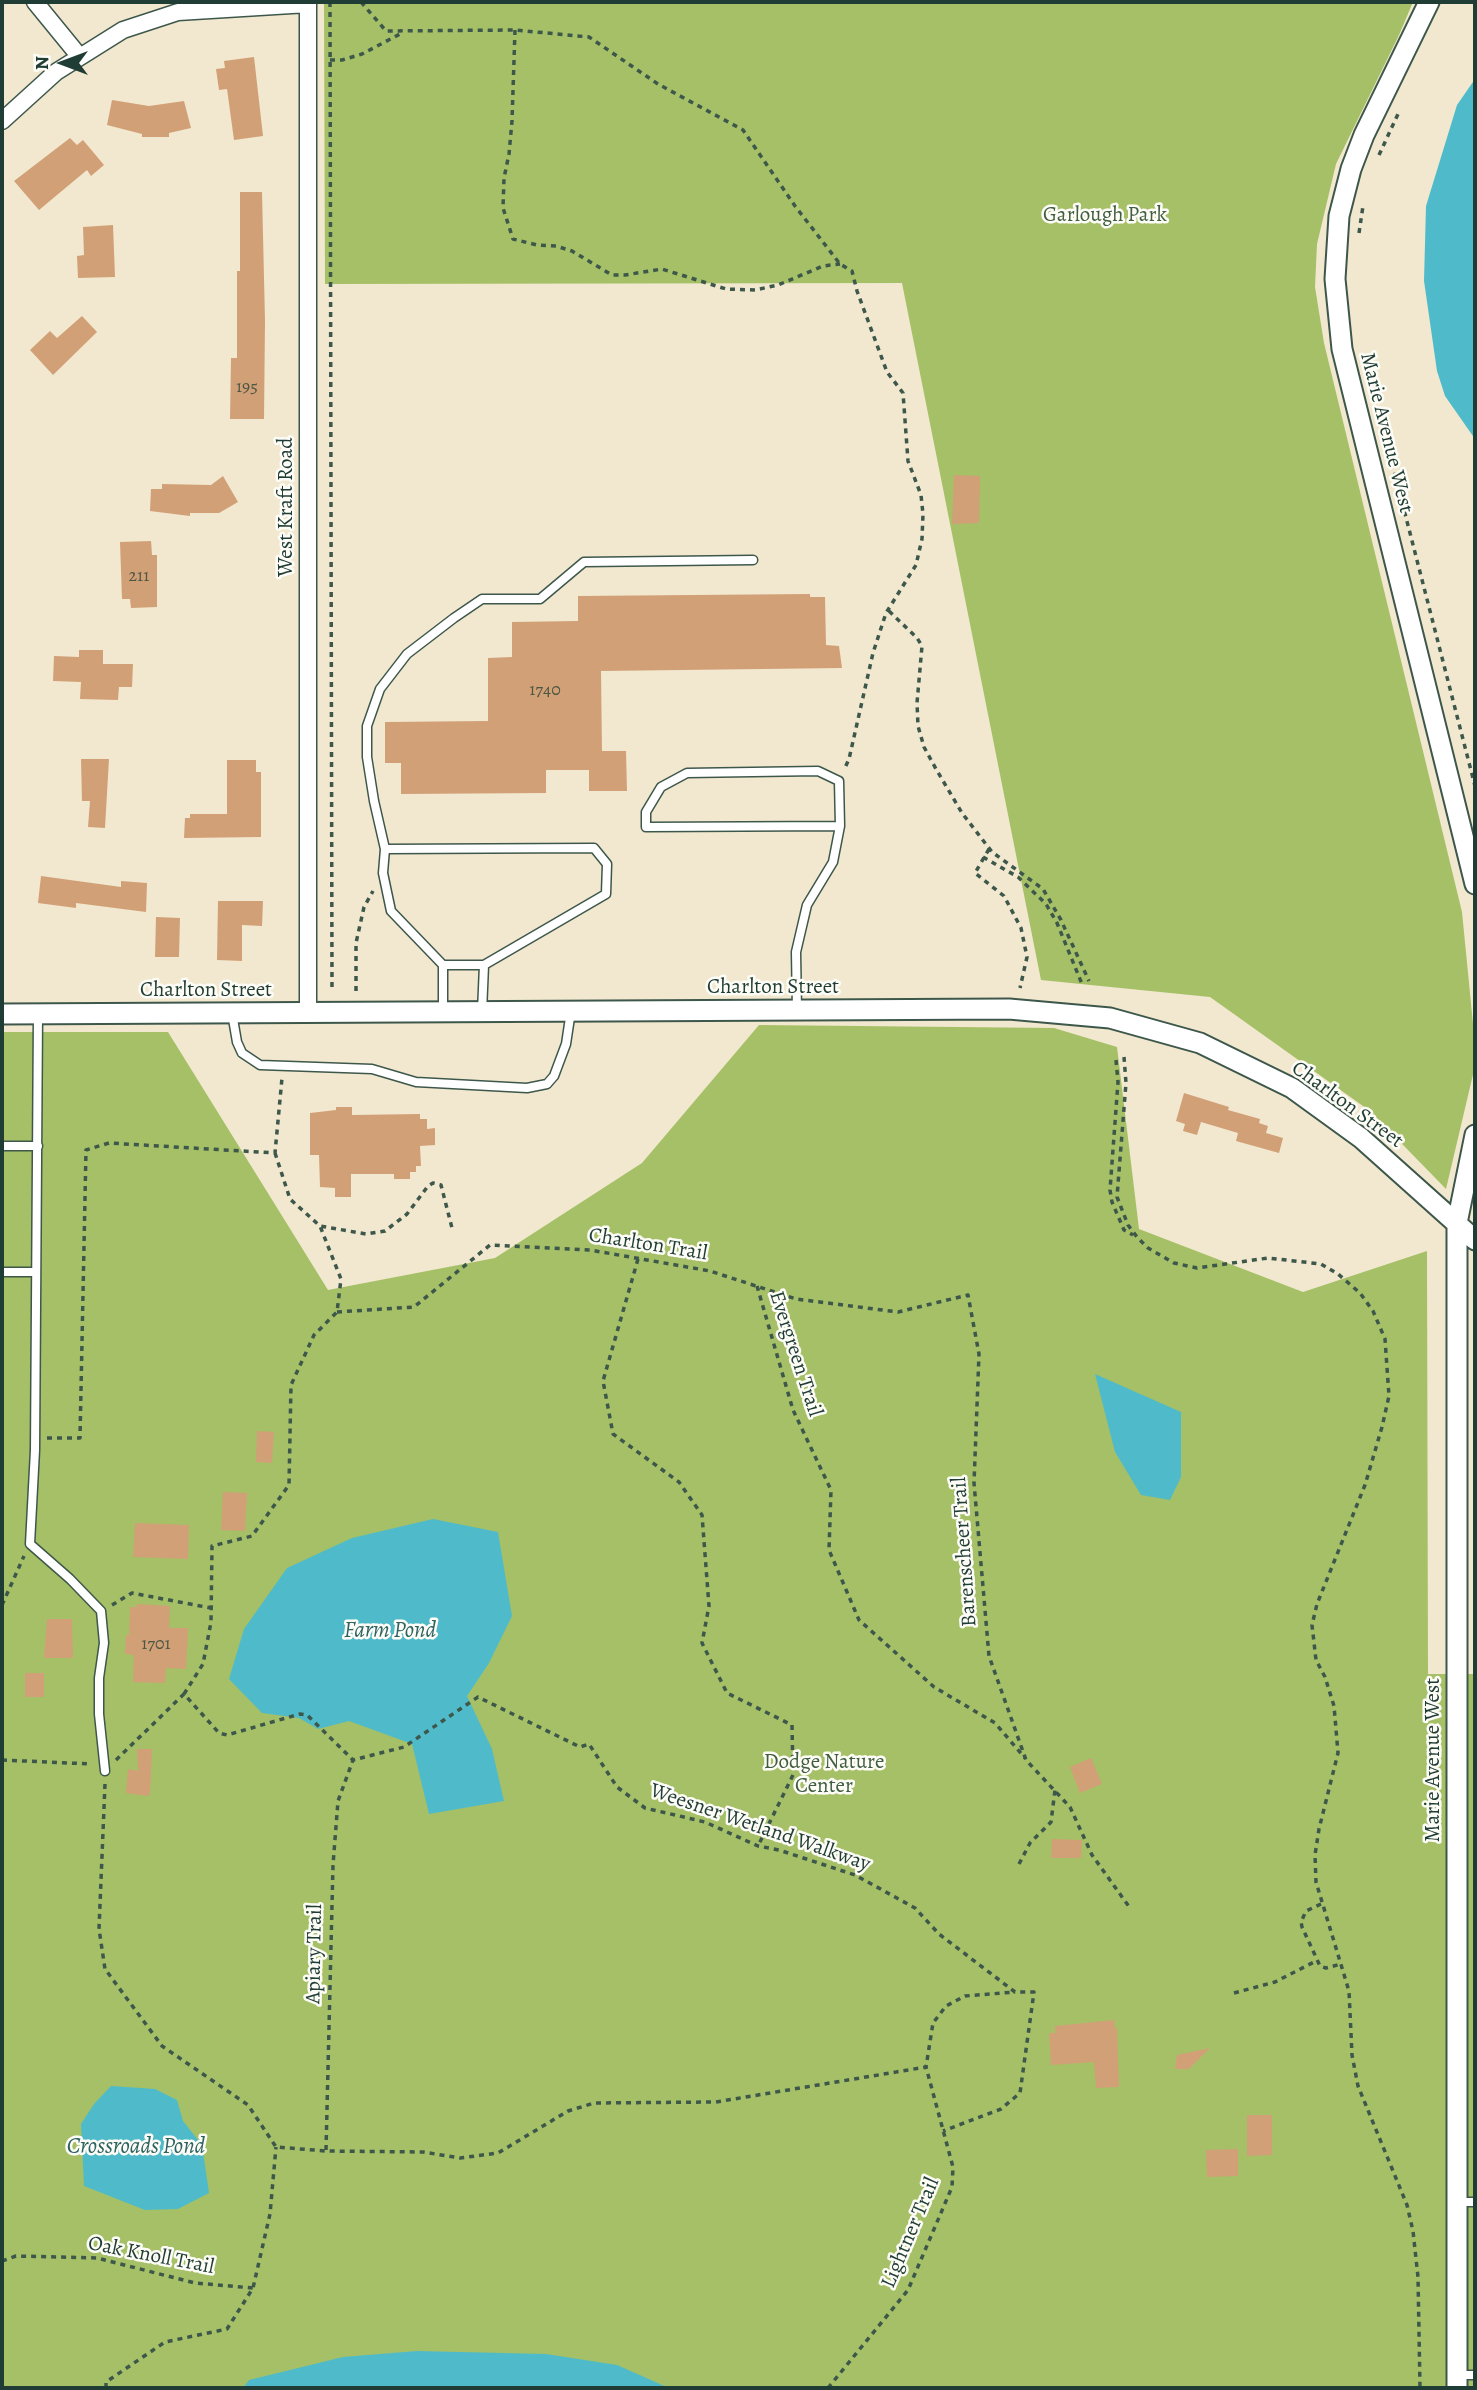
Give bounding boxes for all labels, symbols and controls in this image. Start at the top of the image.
north arrow [28,28,98,98]
text: N [29,56,55,70]
park label: Garlough Park [1043,203,1167,229]
street label: Marie Avenue West [1354,350,1418,516]
house number: 195 [236,377,258,399]
street label: West Kraft Road [274,437,300,577]
house number: 211 [129,566,149,588]
house number: 1740 [529,680,561,702]
street label: Charlton Street [707,975,839,1001]
street label: Charlton Street [140,978,272,1004]
street label: Charlton Street [1286,1056,1408,1154]
street label: Charlton Trail [587,1223,709,1267]
street label: Evergreen Trail [763,1288,827,1420]
street label: Barenscheer Trail [947,1476,983,1628]
water label: Farm Pond [344,1617,436,1645]
house number: 1701 [141,1634,171,1656]
street label: Marie Avenue West [1421,1678,1447,1842]
park label: Dodge Nature Center [764,1750,884,1800]
street label: Weesner Wetland Walkway [647,1778,873,1878]
street label: Apiary Trail [302,1904,328,2004]
water label: Crossroads Pond [67,2133,205,2161]
street label: Lightner Trail [876,2174,946,2292]
street label: Oak Knoll Trail [86,2231,216,2281]

